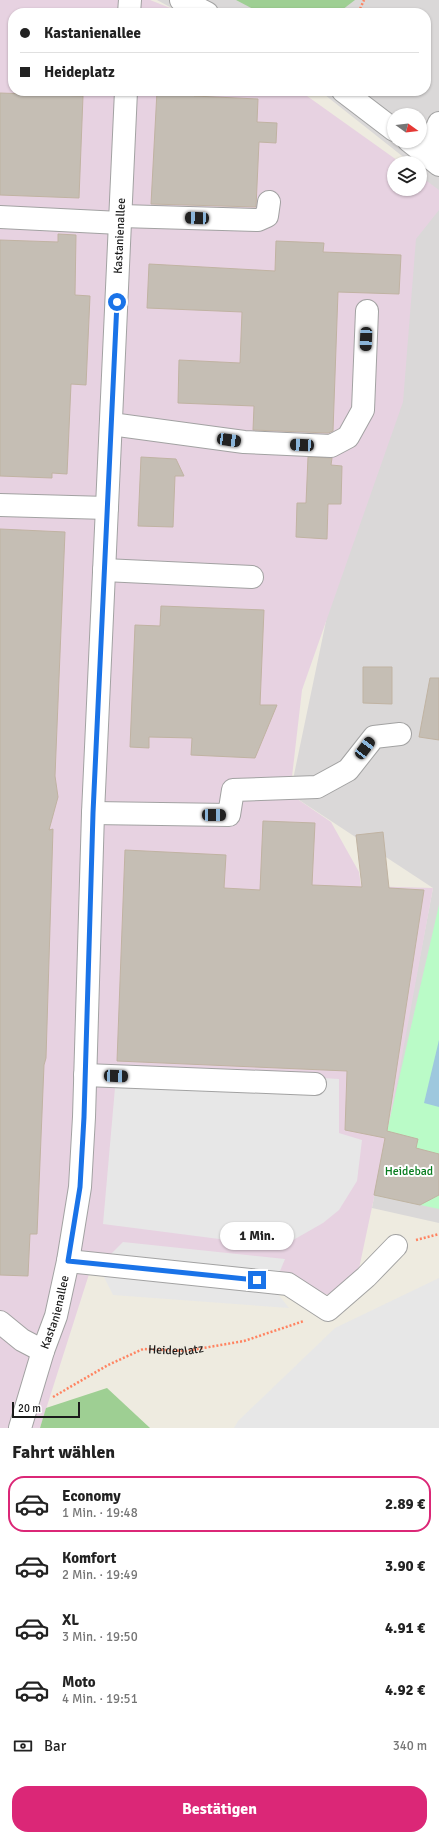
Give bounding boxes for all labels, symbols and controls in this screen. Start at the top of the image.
text: Kastanienallee [44,24,141,42]
text: Heideplatz [44,63,115,81]
north arrow [387,108,427,148]
map controls [387,108,427,196]
button: layers [387,156,427,196]
street label: Kastanienallee [110,197,129,274]
car [185,212,209,224]
route start [108,293,126,311]
car [360,327,372,351]
car [216,432,242,448]
car [290,438,314,452]
car [353,735,377,761]
car [202,809,226,821]
car [104,1070,128,1082]
park label: Heidebad [385,1164,433,1179]
callout: 1 Min. [220,1222,294,1250]
text: 1 Min. [239,1228,275,1244]
route end [248,1271,266,1289]
street label: Kastanienallee [37,1274,72,1351]
street label: Heideplatz [148,1341,205,1359]
scale bar [12,1400,80,1419]
text: 20 m [18,1402,41,1415]
text: Fahrt wählen [12,1441,115,1463]
icon: car [14,1486,50,1522]
text: Economy [62,1487,121,1505]
text: 2.89 € [385,1495,425,1513]
text: 1 Min. · 19:48 [62,1505,138,1521]
icon: car [14,1548,50,1584]
text: Komfort [62,1549,116,1567]
text: 3.90 € [385,1557,425,1575]
text: 2 Min. · 19:49 [62,1567,138,1583]
icon: car [14,1610,50,1646]
text: XL [62,1611,79,1629]
text: 4.91 € [385,1619,425,1637]
text: 3 Min. · 19:50 [62,1629,138,1645]
icon: car [14,1672,50,1708]
text: Moto [62,1673,96,1691]
text: 4.92 € [385,1681,425,1699]
text: 4 Min. · 19:51 [62,1691,138,1707]
icon: cash [12,1735,34,1757]
text: Bar [44,1737,66,1755]
text: 340 m [393,1738,427,1754]
button: Bestätigen [12,1786,427,1832]

